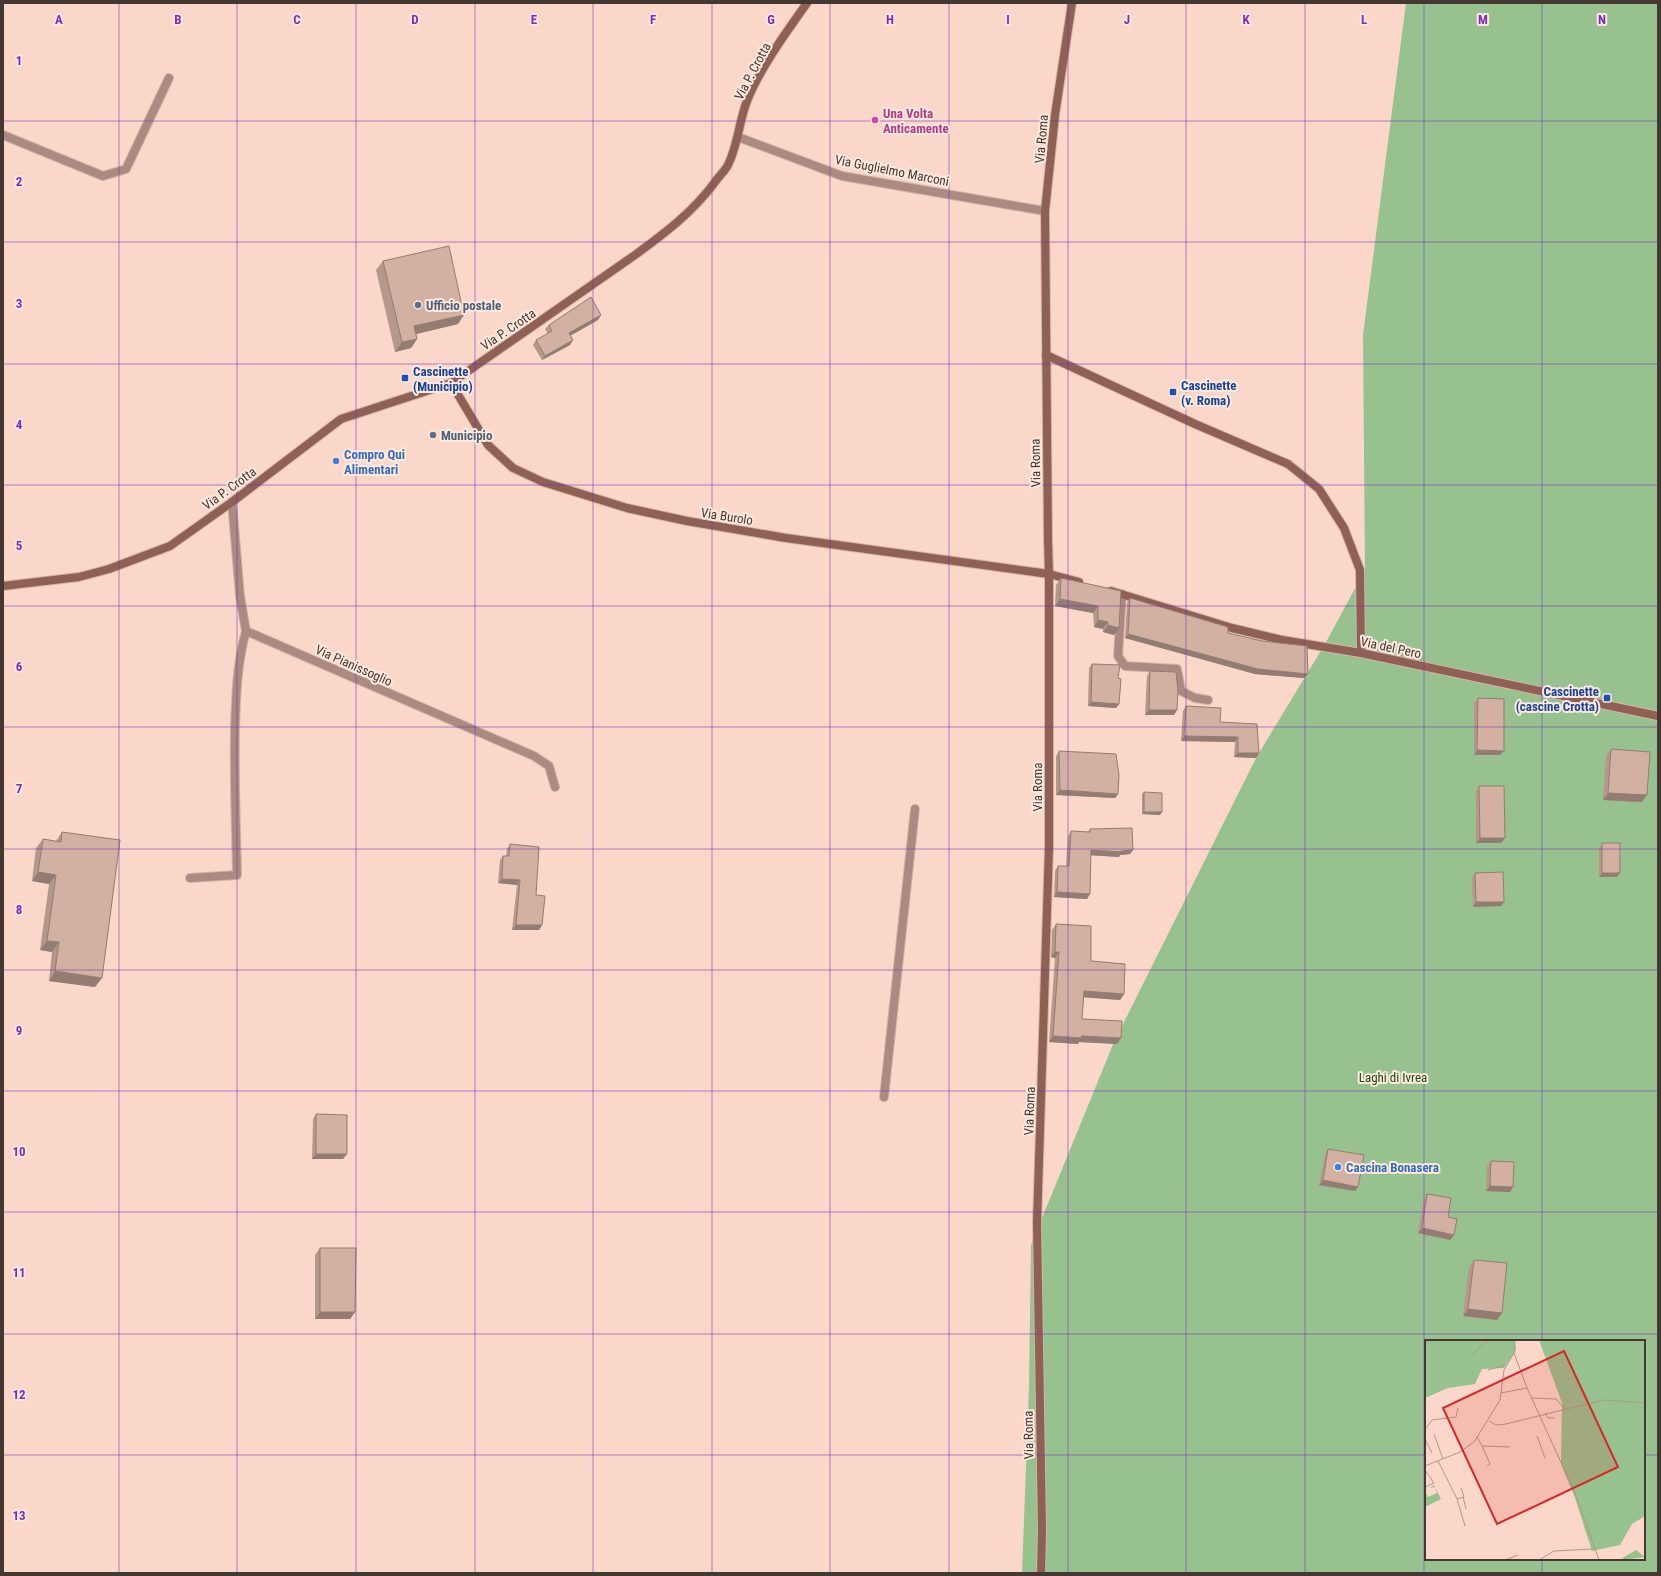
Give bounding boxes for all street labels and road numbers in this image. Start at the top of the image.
street label: Via P. Crotta [731,40,774,102]
street label: Via Roma [1032,114,1051,164]
street label: Via Guglielmo Marconi [834,152,950,189]
street label: Via P. Crotta [478,306,538,353]
street label: Via Roma [1028,438,1043,488]
street label: Via P. Crotta [200,464,259,513]
street label: Via Burolo [700,505,754,528]
street label: Via del Pero [1359,634,1423,661]
street label: Via Pianissoglio [313,642,395,689]
street label: Via Roma [1030,763,1045,811]
street label: Via Roma [1021,1086,1038,1136]
street label: Via Roma [1021,1410,1036,1460]

